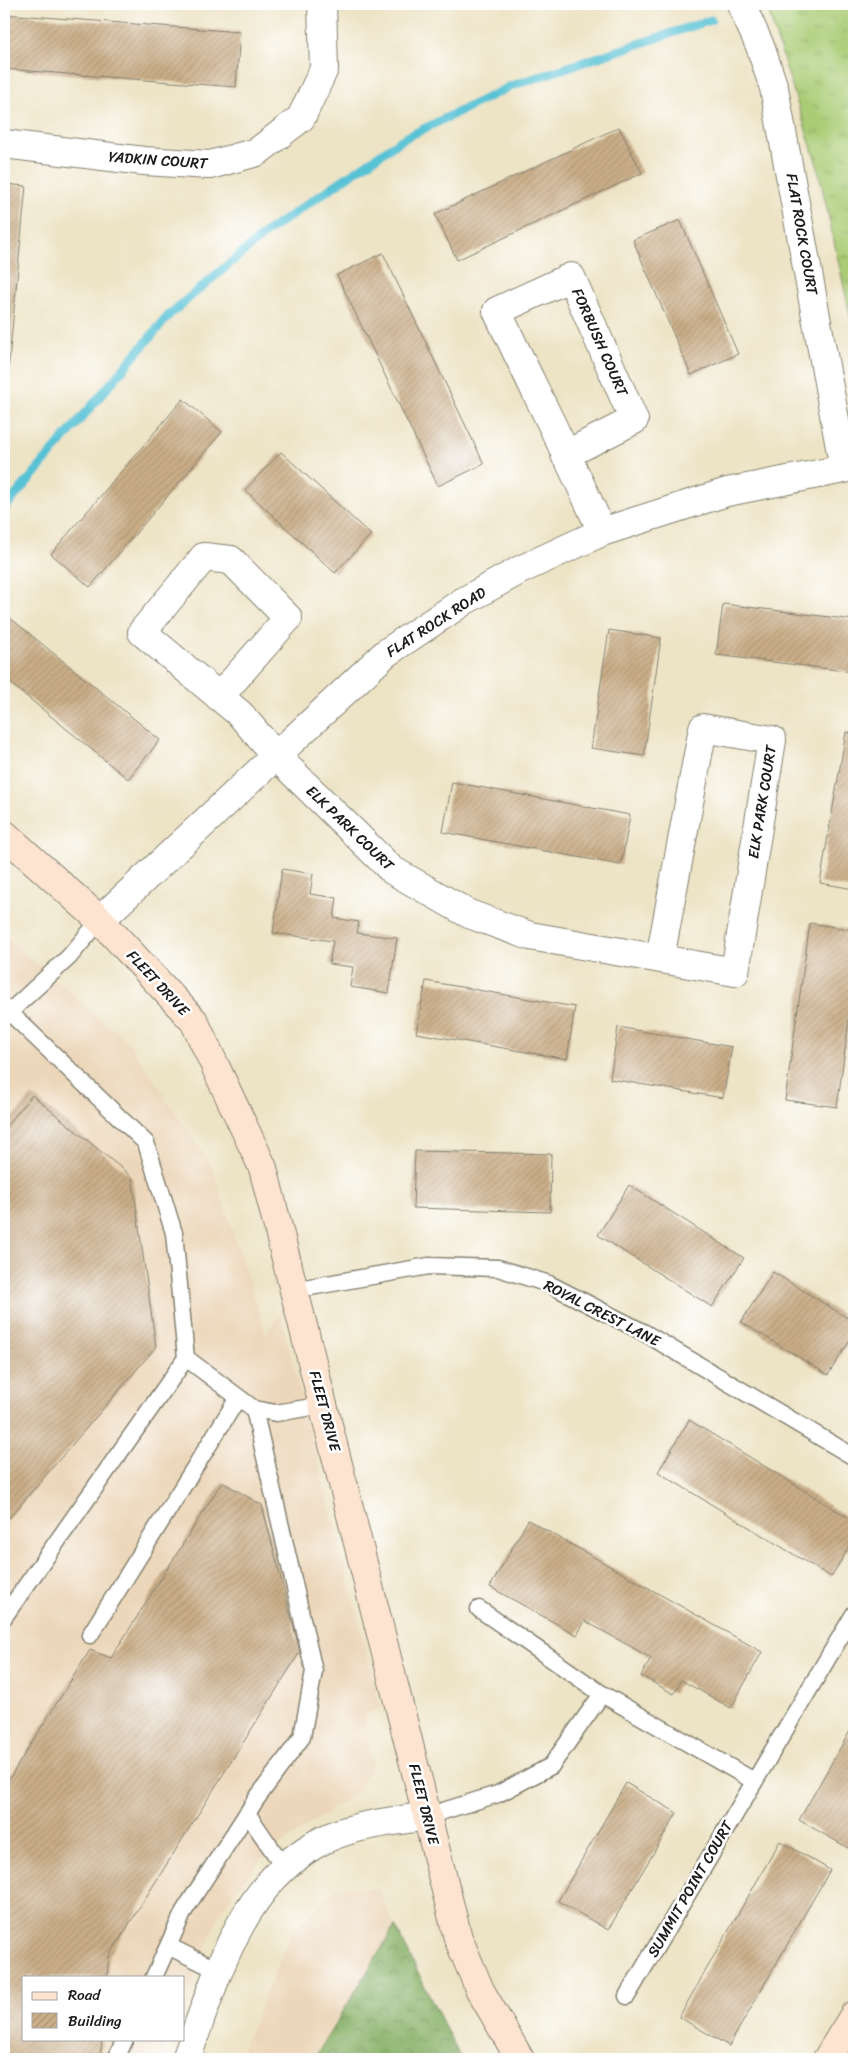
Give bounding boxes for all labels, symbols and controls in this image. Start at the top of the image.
street label: YADKIN COURT [108,144,210,177]
street label: FLAT ROCK COURT [779,171,826,298]
street label: FORBUSH COURT [565,284,636,401]
street label: FLAT ROCK ROAD [381,580,491,664]
street label: ELK PARK COURT [740,742,784,861]
street label: ELK PARK COURT [300,779,401,878]
street label: FLEET DRIVE [120,944,197,1023]
street label: ROYAL CREST LANE [539,1272,666,1354]
street label: FLEET DRIVE [302,1368,349,1456]
street label: FLEET DRIVE [401,1761,447,1849]
street label: SUMMIT POINT COURT [640,1814,741,1962]
legend [22,1976,185,2040]
text: Road [68,1982,101,2008]
text: Building [68,2008,122,2034]

